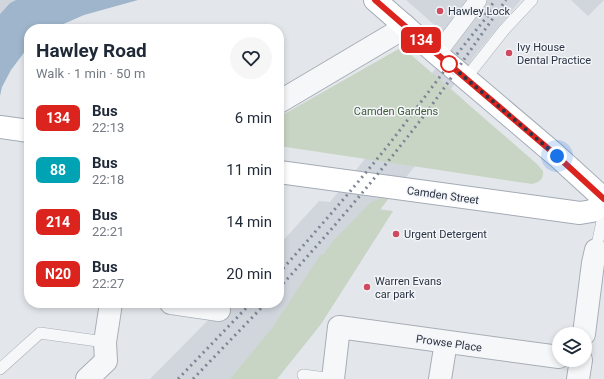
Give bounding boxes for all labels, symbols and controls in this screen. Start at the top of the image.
place label: Hawley Lock [448,5,510,18]
marker: Hawley Lock [435,6,445,16]
line badge: 134 [398,27,444,53]
text: 134 [409,32,433,48]
button: heart [230,37,272,79]
text: Hawley Road [36,39,147,62]
place label: Ivy House Dental Practice [517,41,591,67]
marker: Ivy House Dental Practice [504,48,514,58]
unlabelled marker [440,55,458,73]
text: Walk · 1 min · 50 m [36,66,145,81]
text: Bus [92,102,118,120]
park label: Camden Gardens [354,105,439,118]
text: 6 min [235,109,272,127]
text: 134 [46,110,70,126]
text: 22:13 [92,120,124,135]
your location [547,146,567,166]
text: Bus [92,154,118,172]
text: 11 min [226,161,272,179]
text: 88 [50,162,66,178]
text: 22:18 [92,172,124,187]
street label: Camden Street [406,184,480,207]
text: Bus [92,206,118,224]
text: 14 min [226,213,272,231]
text: 214 [46,214,70,230]
text: 22:21 [92,224,124,239]
place label: Urgent Detergent [404,228,487,241]
marker: Urgent Detergent [391,229,401,239]
text: Bus [92,258,118,276]
text: 20 min [226,265,272,283]
text: N20 [45,266,71,282]
place label: Warren Evans car park [375,275,442,301]
text: 22:27 [92,276,124,291]
marker: Warren Evans car park [362,282,372,292]
map controls [552,327,592,367]
button: layers [552,327,592,367]
street label: Prowse Place [415,332,483,355]

